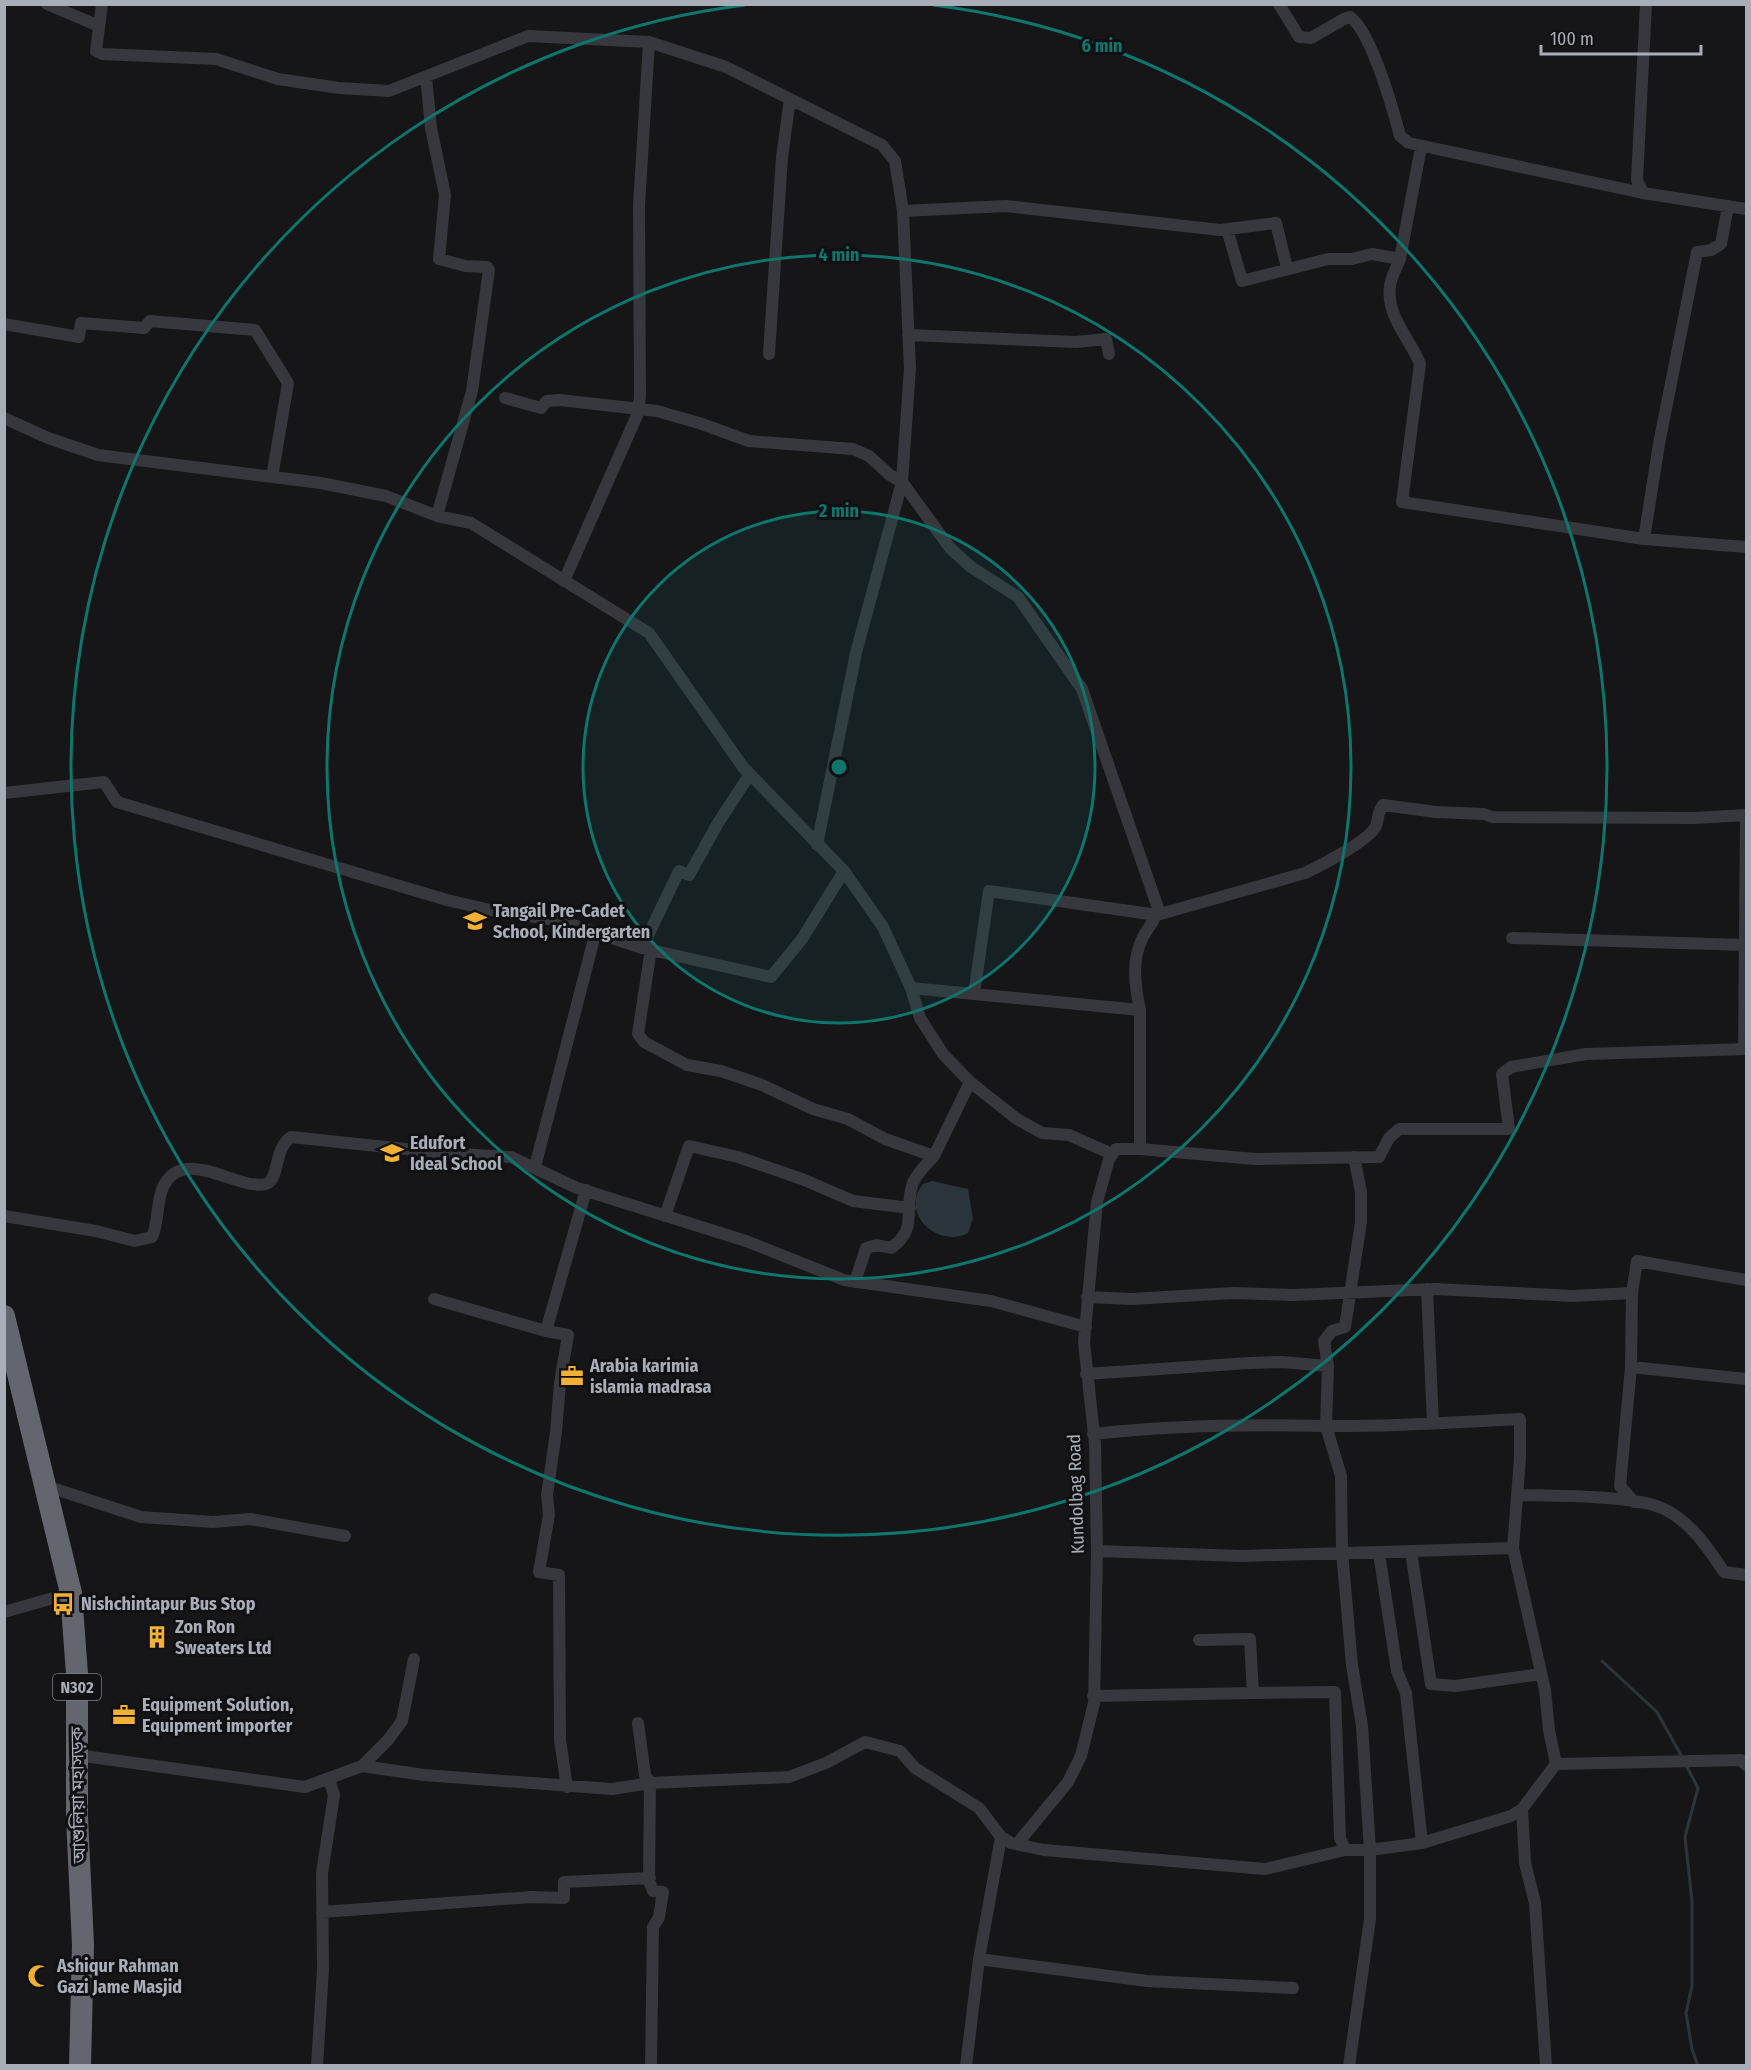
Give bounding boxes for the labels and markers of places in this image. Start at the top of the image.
centre of rings [829,757,849,777]
place label: Tangail Pre-Cadet School, Kindergarten [493,900,650,943]
school or university icon: Tangail Pre-Cadet School, Kindergarten [462,908,488,934]
place label: Edufort Ideal School [410,1132,502,1175]
school or university icon: Edufort Ideal School [379,1140,405,1166]
place label: Arabia karimia islamia madrasa [589,1355,712,1398]
office icon: Arabia karimia islamia madrasa [559,1363,585,1389]
bus stop icon: Nishchintapur Bus Stop [50,1591,76,1617]
place label: Nishchintapur Bus Stop [81,1593,256,1615]
place label: Zon Ron Sweaters Ltd [175,1616,272,1659]
building icon: Zon Ron Sweaters Ltd [144,1624,170,1650]
place label: Equipment Solution, Equipment importer [142,1694,293,1737]
office icon: Equipment Solution, Equipment importer [111,1702,137,1728]
place label: Ashiqur Rahman Gazi Jame Masjid [56,1955,182,1998]
mosque icon: Ashiqur Rahman Gazi Jame Masjid [26,1963,52,1989]

